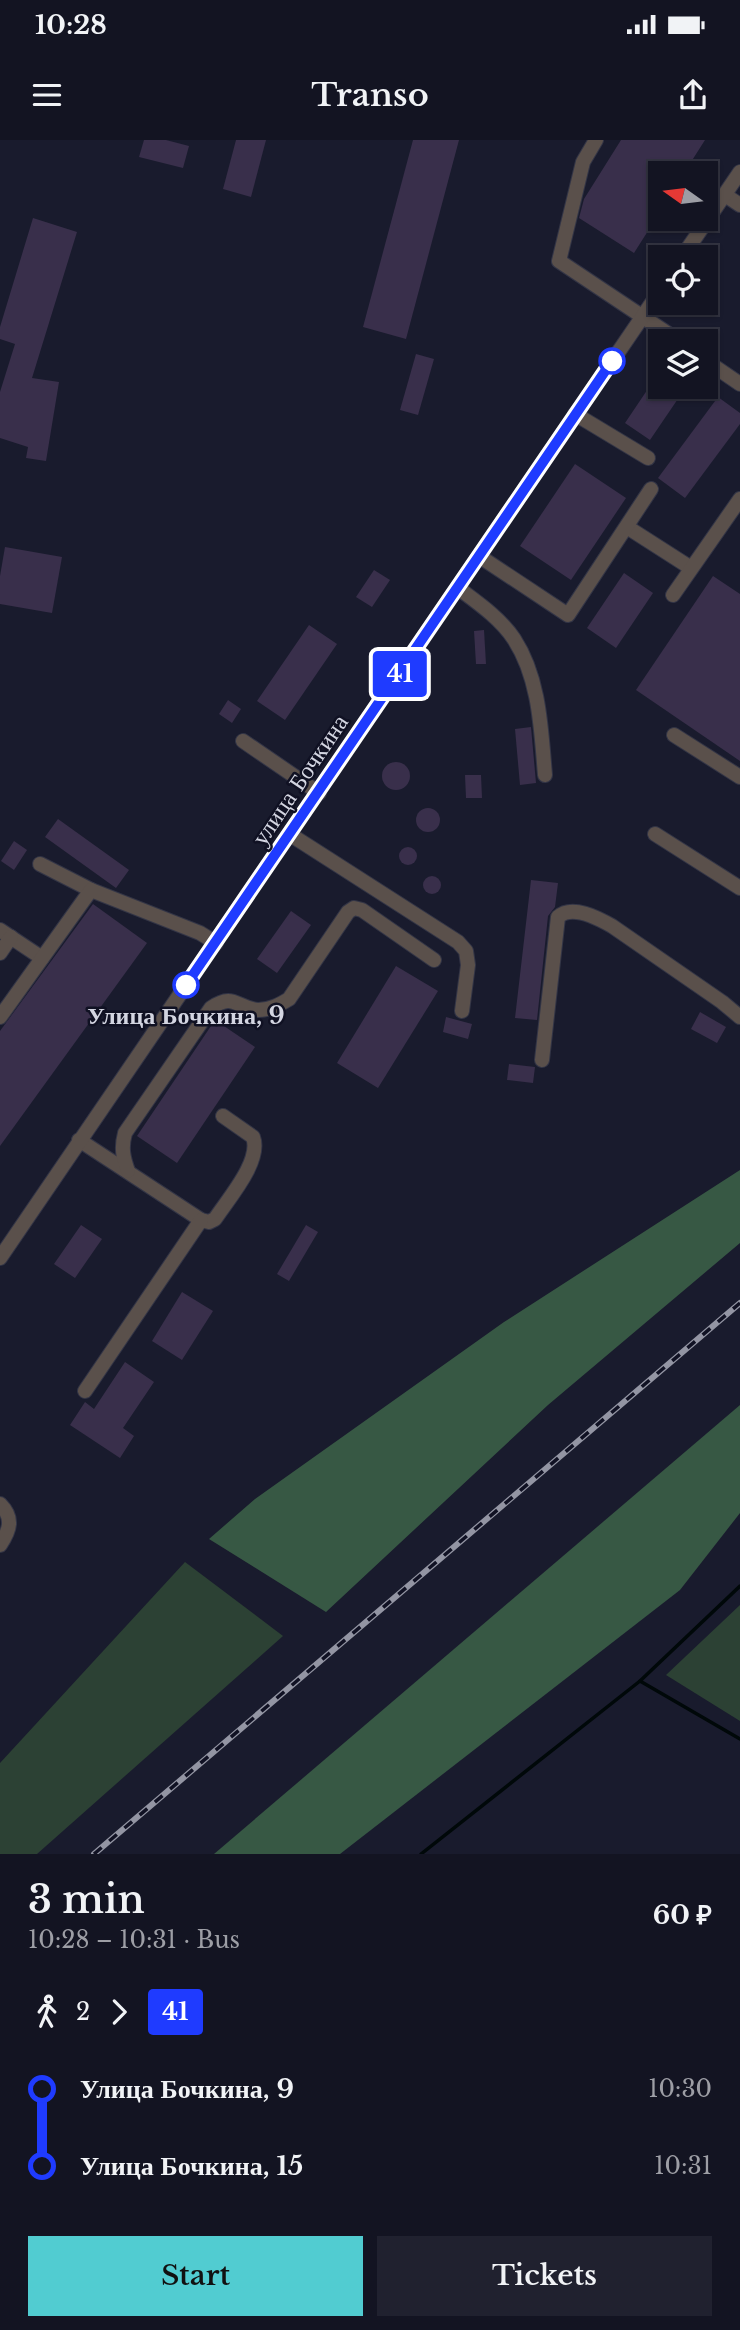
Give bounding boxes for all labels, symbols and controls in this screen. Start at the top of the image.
text: 10:28 [35,9,107,41]
text: Transo [311,75,429,115]
icon: menu [28,76,66,114]
icon: share [674,76,712,114]
north arrow [648,161,718,231]
map controls [648,161,718,399]
button: locate [648,245,718,315]
button: layers [648,329,718,399]
unlabelled marker [599,348,625,374]
line badge: 41 [368,651,432,697]
text: 41 [387,659,413,688]
street label: улица Бочкина [245,709,354,851]
marker: Улица Бочкина, 9 [173,972,199,998]
place label: Улица Бочкина, 9 [87,1001,285,1030]
text: 3 min [28,1876,145,1923]
text: 60 ₽ [653,1899,712,1931]
text: 10:28 – 10:31 · Bus [28,1926,240,1954]
icon: walk [28,1993,66,2031]
icon: forward [100,1993,138,2031]
text: 41 [162,1997,189,2026]
text: 2 [76,1998,90,2026]
text: Улица Бочкина, 9 [80,2073,294,2105]
text: 10:30 [648,2075,712,2103]
text: Улица Бочкина, 15 [80,2150,303,2182]
text: 10:31 [654,2152,712,2180]
button: Start [28,2236,363,2316]
button: Tickets [377,2236,712,2316]

